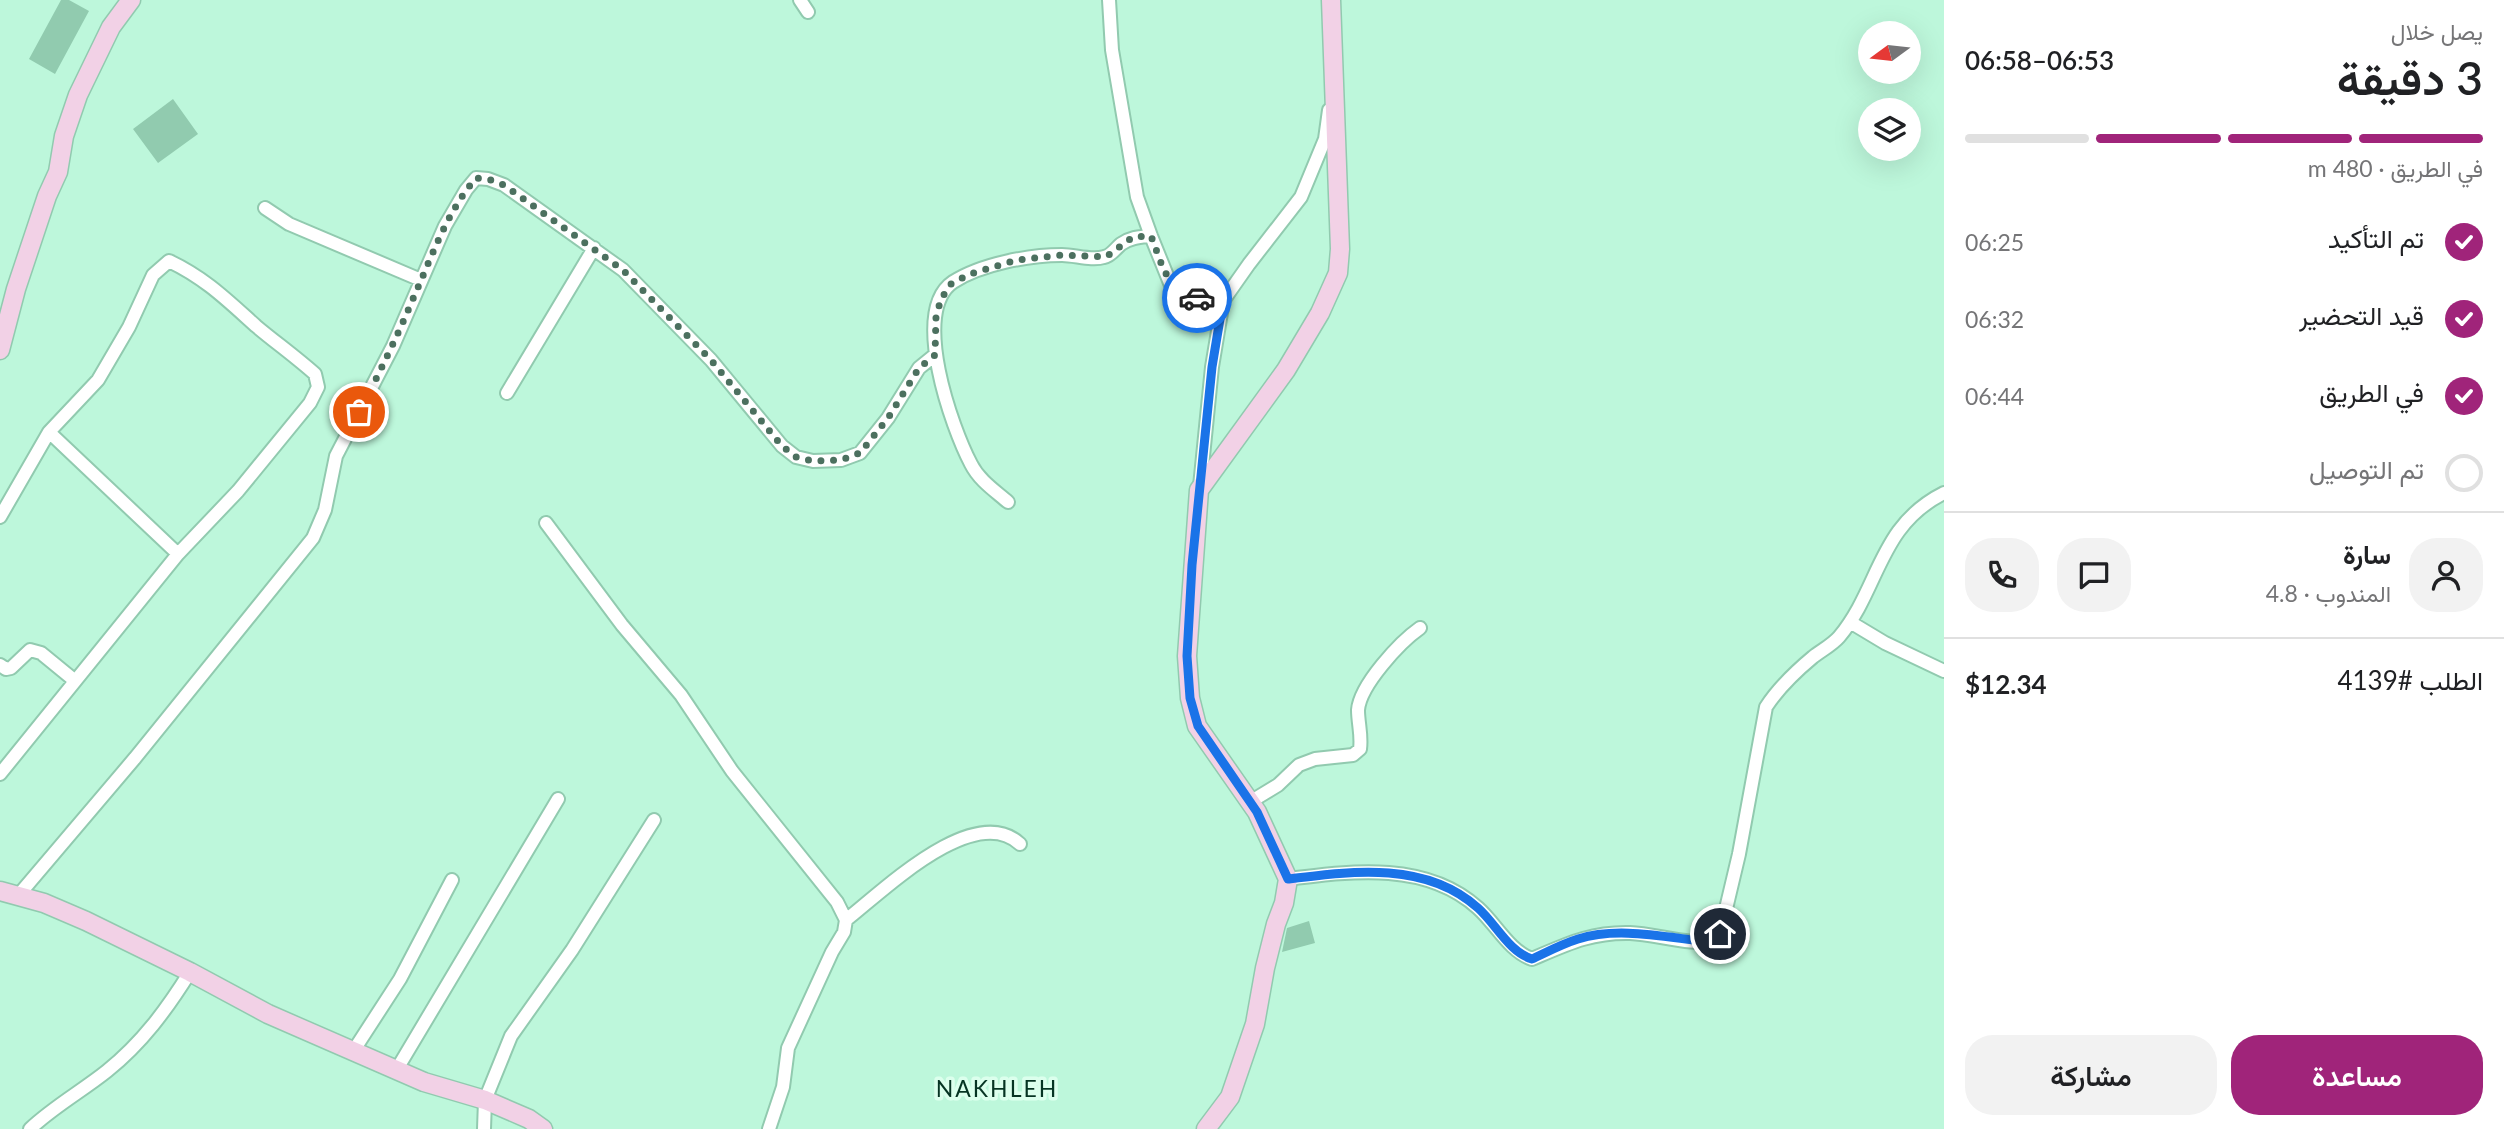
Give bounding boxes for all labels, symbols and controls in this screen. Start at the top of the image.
text: يصل خلال [2391,17,2483,45]
north arrow [1858,21,1922,84]
map controls [1858,21,1921,161]
text: 06:53–06:58 [1965,44,2114,76]
text: 3 دقيقة [2337,50,2483,105]
button: layers [1858,98,1921,161]
text: في الطريق · 480 m [2308,154,2483,182]
text: تم التأكيد [2328,222,2424,254]
icon: check [2445,223,2483,261]
text: 06:25 [1965,228,2024,256]
courier [1162,263,1232,333]
icon: car [1178,279,1216,317]
text: قيد التحضير [2299,299,2424,331]
icon: check [2445,300,2483,338]
text: 06:32 [1965,305,2024,333]
text: في الطريق [2319,376,2424,408]
icon: check [2445,377,2483,415]
pin [329,382,389,442]
text: 06:44 [1965,382,2024,410]
icon: bag [340,393,378,431]
text: تم التوصيل [2309,453,2424,485]
button: phone [1965,538,2039,612]
button: chat [2057,538,2131,612]
text: سارة [2343,538,2391,570]
button: person [2409,538,2483,612]
text: المندوب · 4.8 [2266,579,2391,607]
text: الطلب #4139 [2337,664,2483,696]
text: $12.34 [1965,668,2047,700]
pin [1690,904,1750,964]
icon: home [1701,915,1739,953]
button: مشاركة [1965,1035,2217,1115]
button: مساعدة [2231,1035,2483,1115]
district label: NAKHLEH [936,1074,1058,1102]

